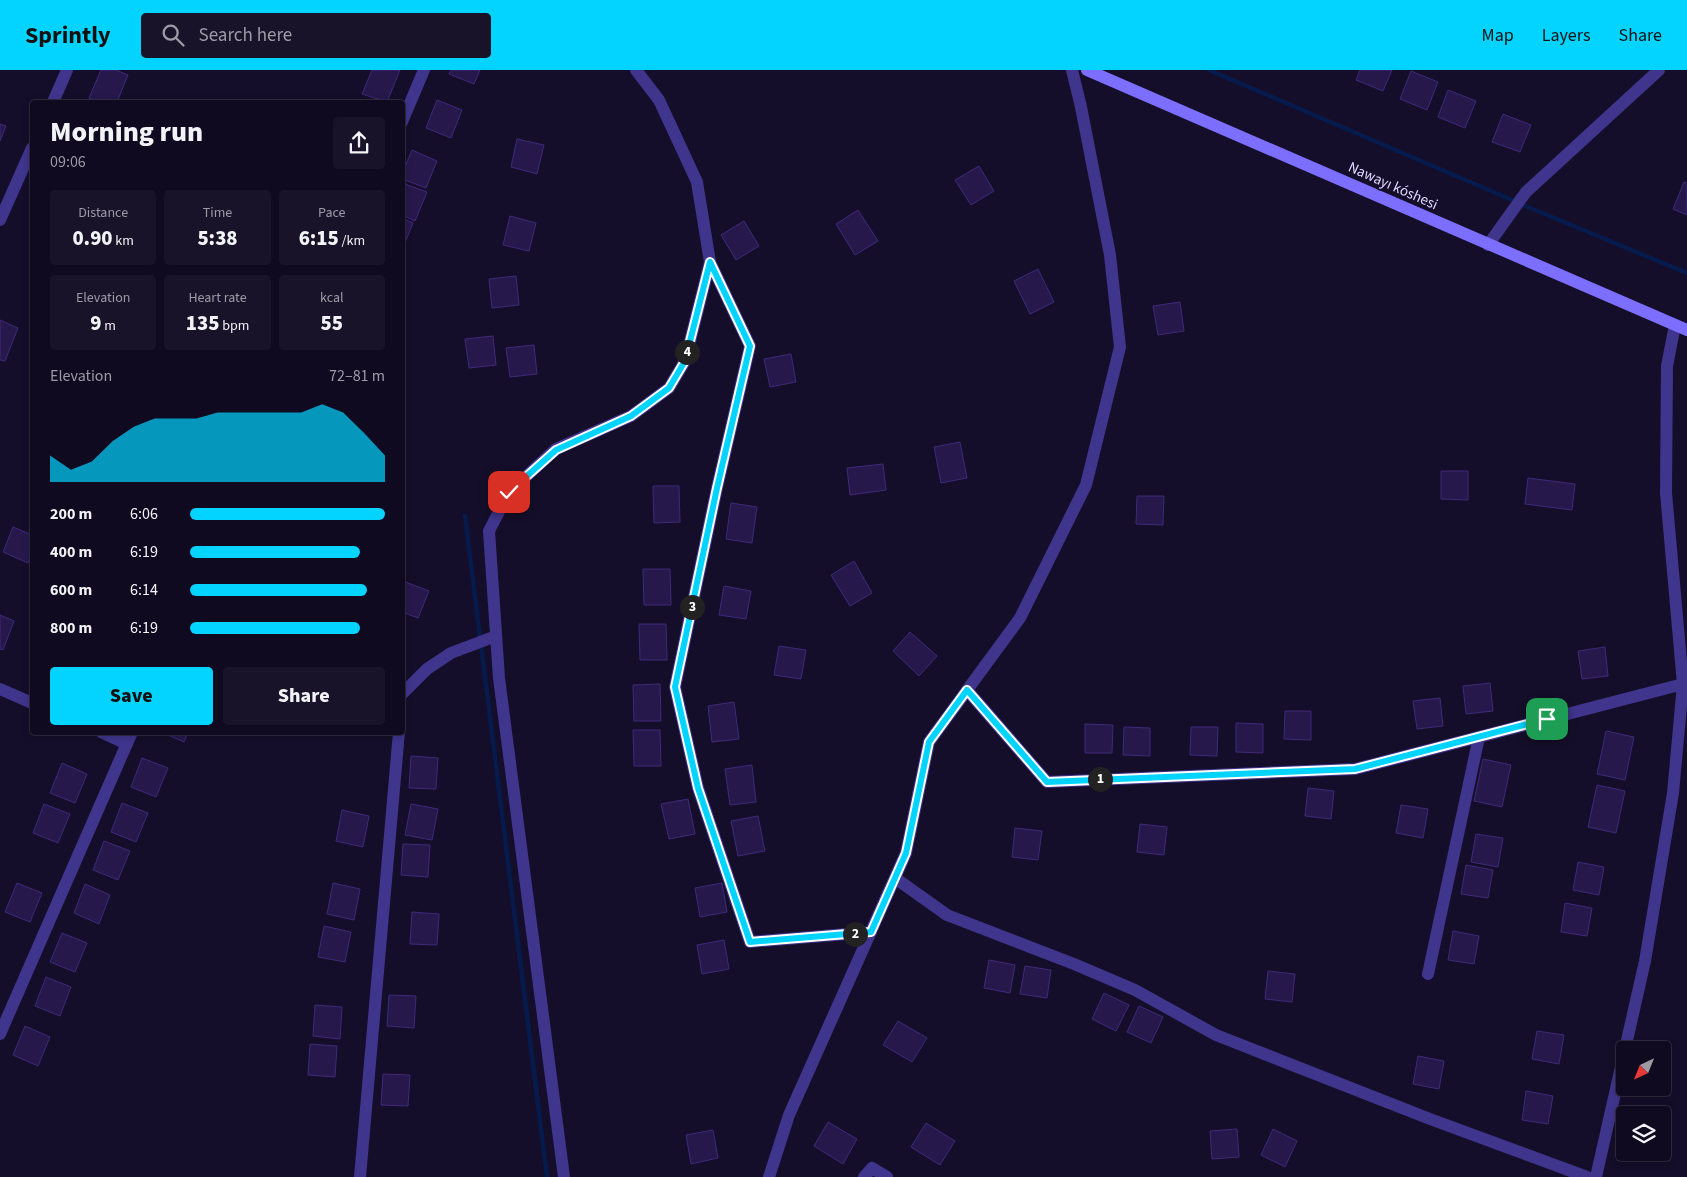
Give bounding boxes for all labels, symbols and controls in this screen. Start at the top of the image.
search box [141,13,491,58]
text: Sprintly [25,18,111,53]
icon: search [159,21,187,49]
text: Search here [199,22,292,49]
text: Map [1482,23,1514,48]
text: Layers [1542,23,1591,48]
text: Share [1619,23,1662,48]
text: Morning run [50,112,203,152]
button: share [333,117,385,169]
text: 09:06 [50,151,86,173]
street label: Nawayı kóshesi [1345,157,1441,215]
text: Distance [78,203,128,223]
text: Time [203,203,232,223]
text: Pace [318,203,346,223]
text: 0.90 [72,223,113,253]
text: 5:38 [197,223,238,253]
text: 6:15 [299,223,339,253]
text: km [113,231,134,251]
text: /km [339,231,365,251]
text: Elevation [76,288,130,308]
text: Heart rate [188,288,247,308]
text: kcal [320,288,344,308]
text: 9 [90,308,102,338]
text: 135 [186,308,219,338]
text: 55 [321,308,343,338]
text: m [102,316,116,336]
text: bpm [219,316,249,336]
pin: 4 [674,340,700,364]
text: 4 [684,342,691,362]
text: Elevation [50,365,112,387]
text: 72–81 m [329,365,385,387]
pin [488,471,530,513]
icon: check [495,478,523,506]
text: 200 m [50,503,92,525]
text: 6:06 [130,503,158,525]
text: 400 m [50,541,92,563]
text: 6:19 [130,541,158,563]
text: 600 m [50,579,92,601]
text: 6:14 [130,579,158,601]
pin: 3 [680,594,704,620]
text: 3 [689,597,696,617]
text: 800 m [50,617,92,639]
text: 6:19 [130,617,158,639]
button: Save [50,667,213,725]
button: Share [223,667,385,725]
pin [1526,698,1568,740]
icon: arrive [1533,705,1561,733]
pin: 1 [1088,766,1112,792]
text: 1 [1097,769,1104,789]
pin: 2 [842,922,868,946]
text: 2 [852,924,859,944]
north arrow [1616,1041,1671,1096]
map controls [1616,1041,1671,1161]
button: layers [1616,1106,1671,1161]

